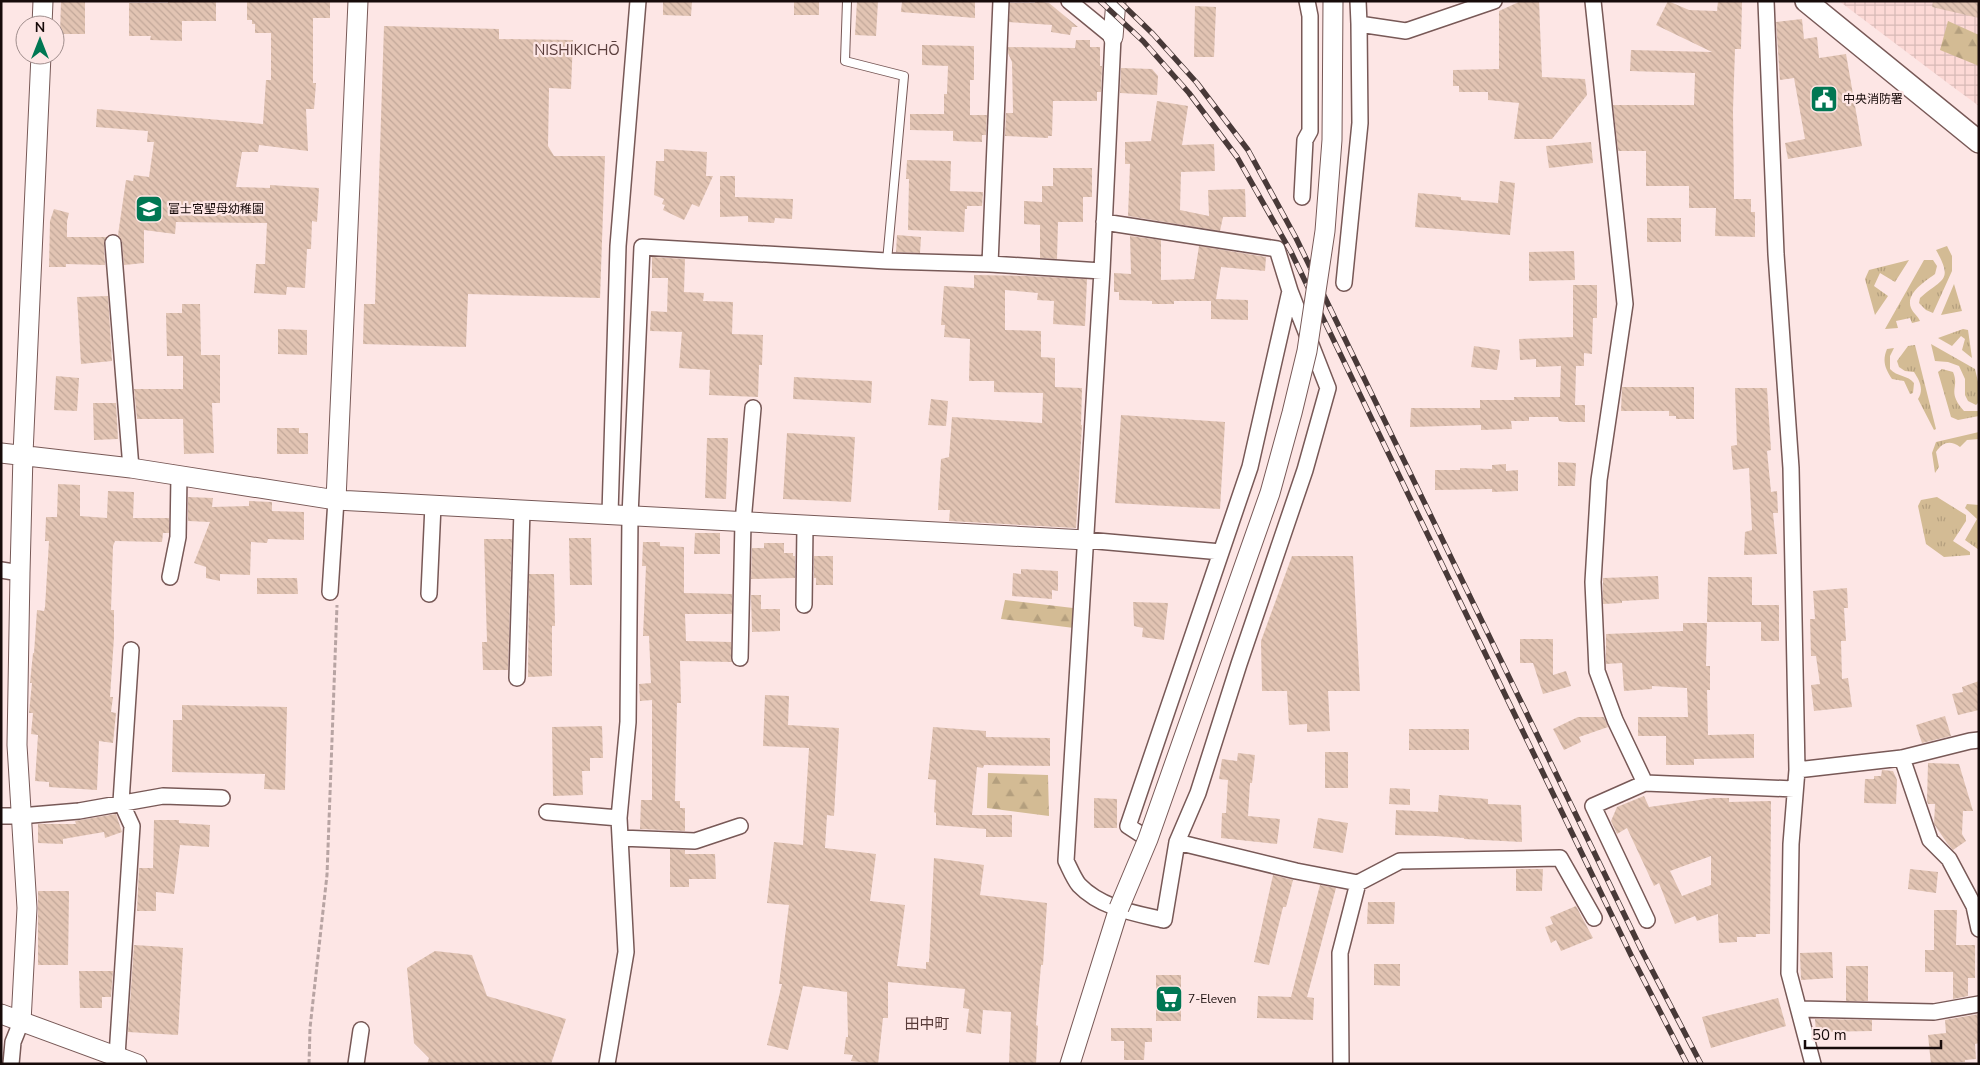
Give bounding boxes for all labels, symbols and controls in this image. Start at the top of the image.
north arrow [15,15,65,65]
text: N [35,18,45,37]
district label: NISHIKICHŌ [534,40,620,60]
public building icon: 中央消防署 [1809,84,1839,114]
place label: 中央消防署 [1843,91,1903,107]
school or university icon: 富士宮聖母幼稚園 [134,194,164,224]
place label: 富士宮聖母幼稚園 [168,201,264,217]
supermarket icon: 7-Eleven [1154,984,1184,1014]
place label: 7-Eleven [1188,991,1236,1007]
district label: 田中町 [904,1014,950,1034]
scale bar [1805,1018,1941,1050]
text: 50 m [1812,1025,1847,1045]

